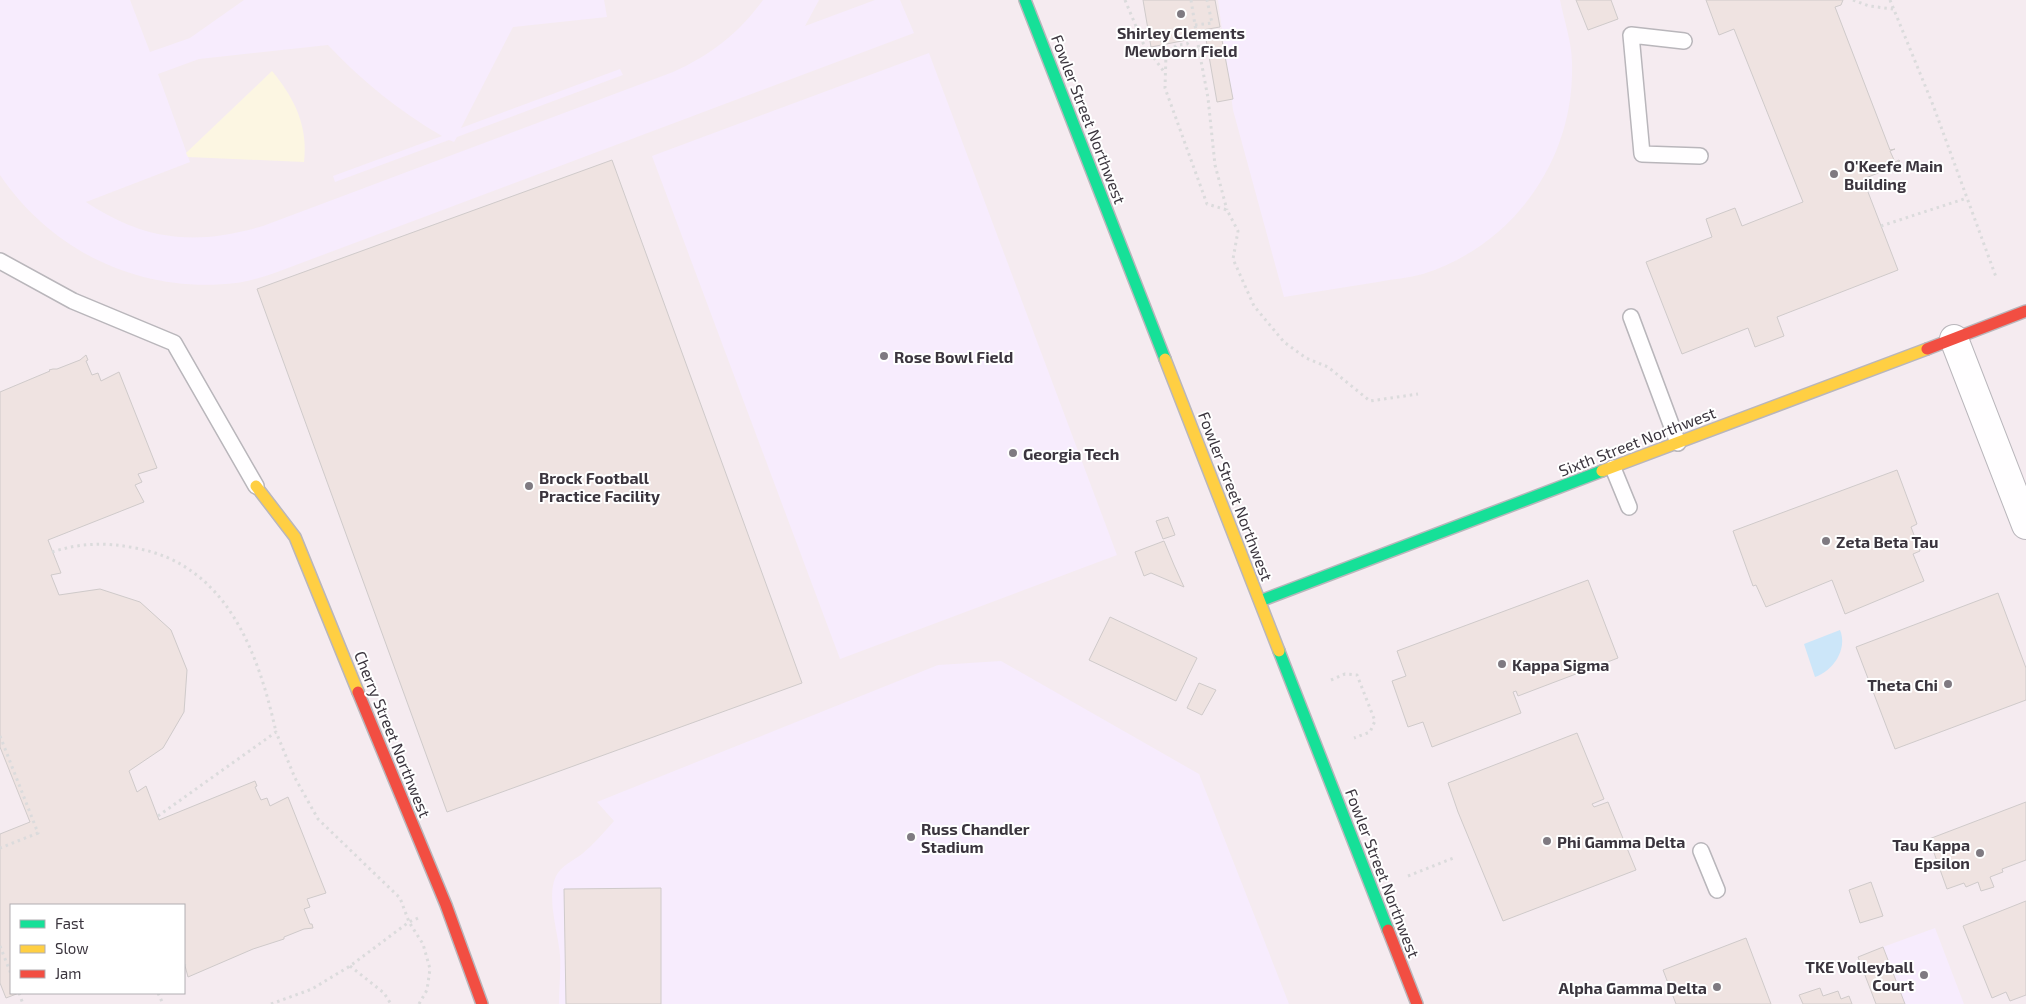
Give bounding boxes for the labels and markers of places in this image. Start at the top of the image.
marker: Shirley Clements Mewborn Field [1175,8,1187,20]
place label: Shirley Clements Mewborn Field [1117,23,1245,60]
place label: O'Keefe Main Building [1844,156,1943,193]
marker: O'Keefe Main Building [1828,168,1840,180]
place label: Rose Bowl Field [894,347,1013,366]
marker: Rose Bowl Field [878,350,890,362]
place label: Georgia Tech [1023,444,1119,463]
marker: Georgia Tech [1007,447,1019,459]
place label: Brock Football Practice Facility [539,468,660,506]
marker: Brock Football Practice Facility [523,480,535,492]
place label: Zeta Beta Tau [1836,532,1938,551]
marker: Zeta Beta Tau [1820,535,1832,547]
place label: Kappa Sigma [1512,655,1609,674]
marker: Kappa Sigma [1496,658,1508,670]
place label: Theta Chi [1867,675,1938,694]
marker: Theta Chi [1942,678,1954,690]
place label: Russ Chandler Stadium [921,819,1030,856]
marker: Russ Chandler Stadium [905,831,917,843]
place label: Phi Gamma Delta [1557,832,1685,851]
marker: Phi Gamma Delta [1541,835,1553,847]
place label: Tau Kappa Epsilon [1892,835,1970,872]
marker: Tau Kappa Epsilon [1974,847,1986,859]
place label: TKE Volleyball Court [1805,957,1915,994]
marker: TKE Volleyball Court [1918,969,1930,981]
place label: Alpha Gamma Delta [1559,978,1707,997]
marker: Alpha Gamma Delta [1711,981,1723,993]

